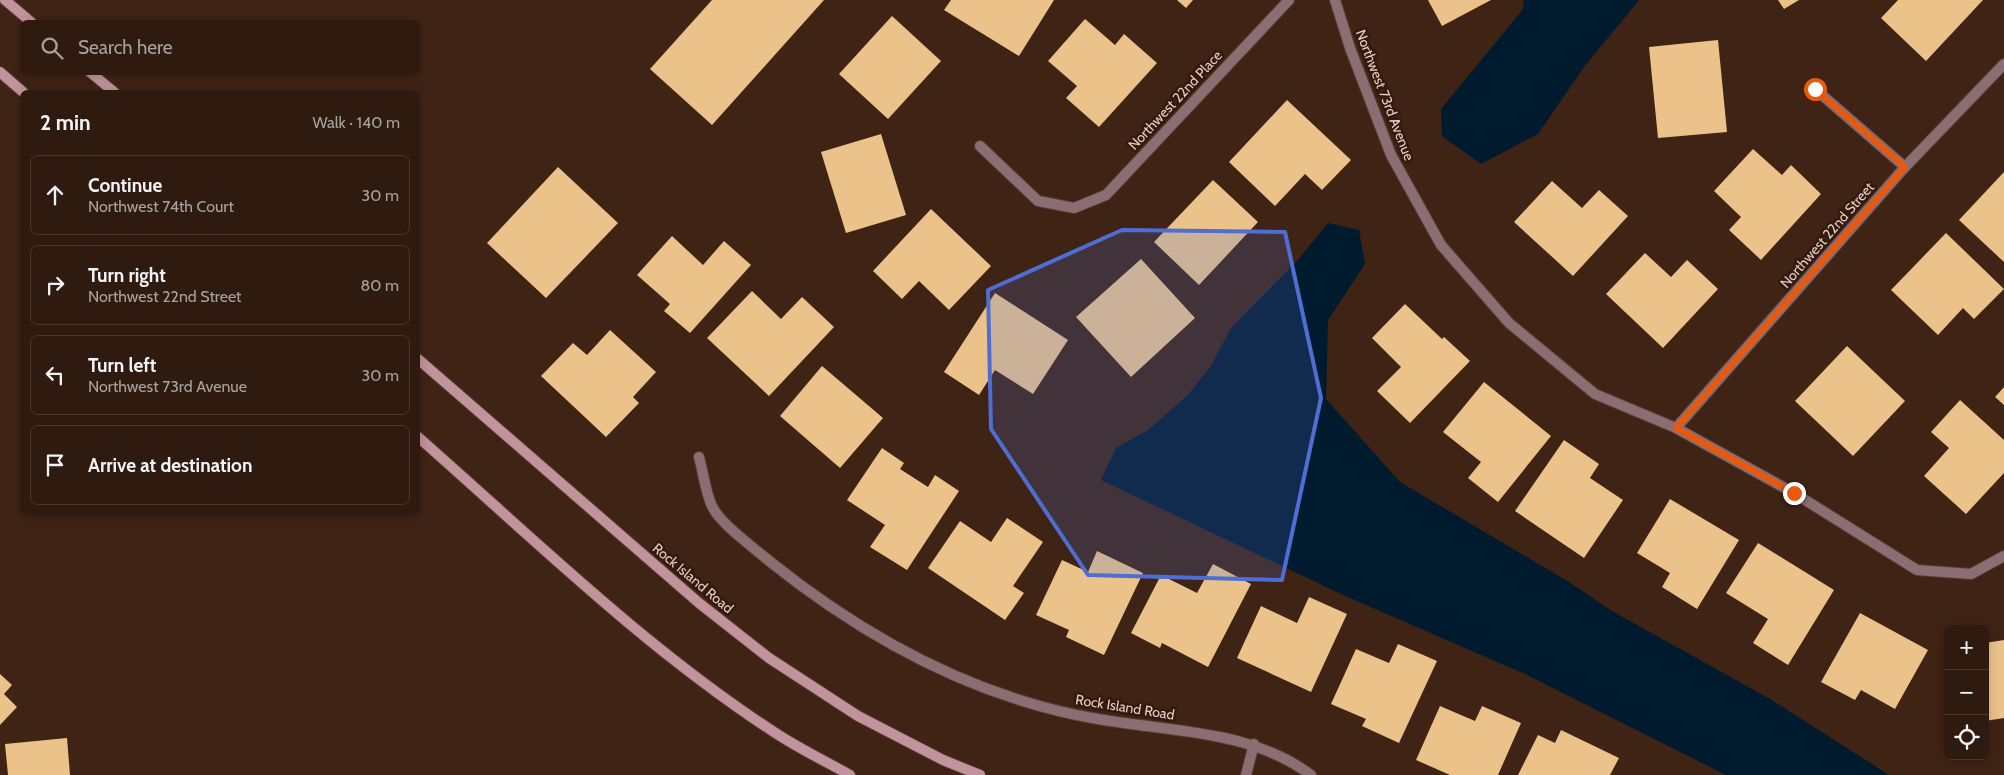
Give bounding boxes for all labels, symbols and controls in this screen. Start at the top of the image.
search box [20,20,420,75]
street label: Northwest 73rd Avenue [1352,27,1418,163]
icon: search [38,34,66,62]
text: Search here [78,36,172,59]
street label: Northwest 22nd Place [1124,46,1226,154]
route start [1804,78,1827,101]
text: 2 min [40,110,91,135]
text: Walk · 140 m [313,113,400,132]
text: Continue [88,174,162,197]
street label: Northwest 22nd Street [1776,178,1878,292]
icon: ahead [41,181,69,209]
text: 30 m [362,186,399,205]
text: Northwest 74th Court [88,197,234,216]
text: Turn right [88,264,166,287]
icon: right [41,271,69,299]
text: 80 m [361,276,399,295]
text: Northwest 22nd Street [88,287,241,306]
text: Turn left [88,354,156,377]
icon: left [41,361,69,389]
text: 30 m [362,366,399,385]
text: Northwest 73rd Avenue [88,377,247,396]
icon: arrive [41,451,69,479]
text: Arrive at destination [88,454,252,477]
route end [1783,482,1806,505]
street label: Rock Island Road [649,539,737,617]
map controls [1944,625,1989,760]
button: + [1944,625,1989,670]
button: − [1944,670,1989,715]
street label: Rock Island Road [1074,690,1176,724]
button: locate [1944,715,1989,760]

